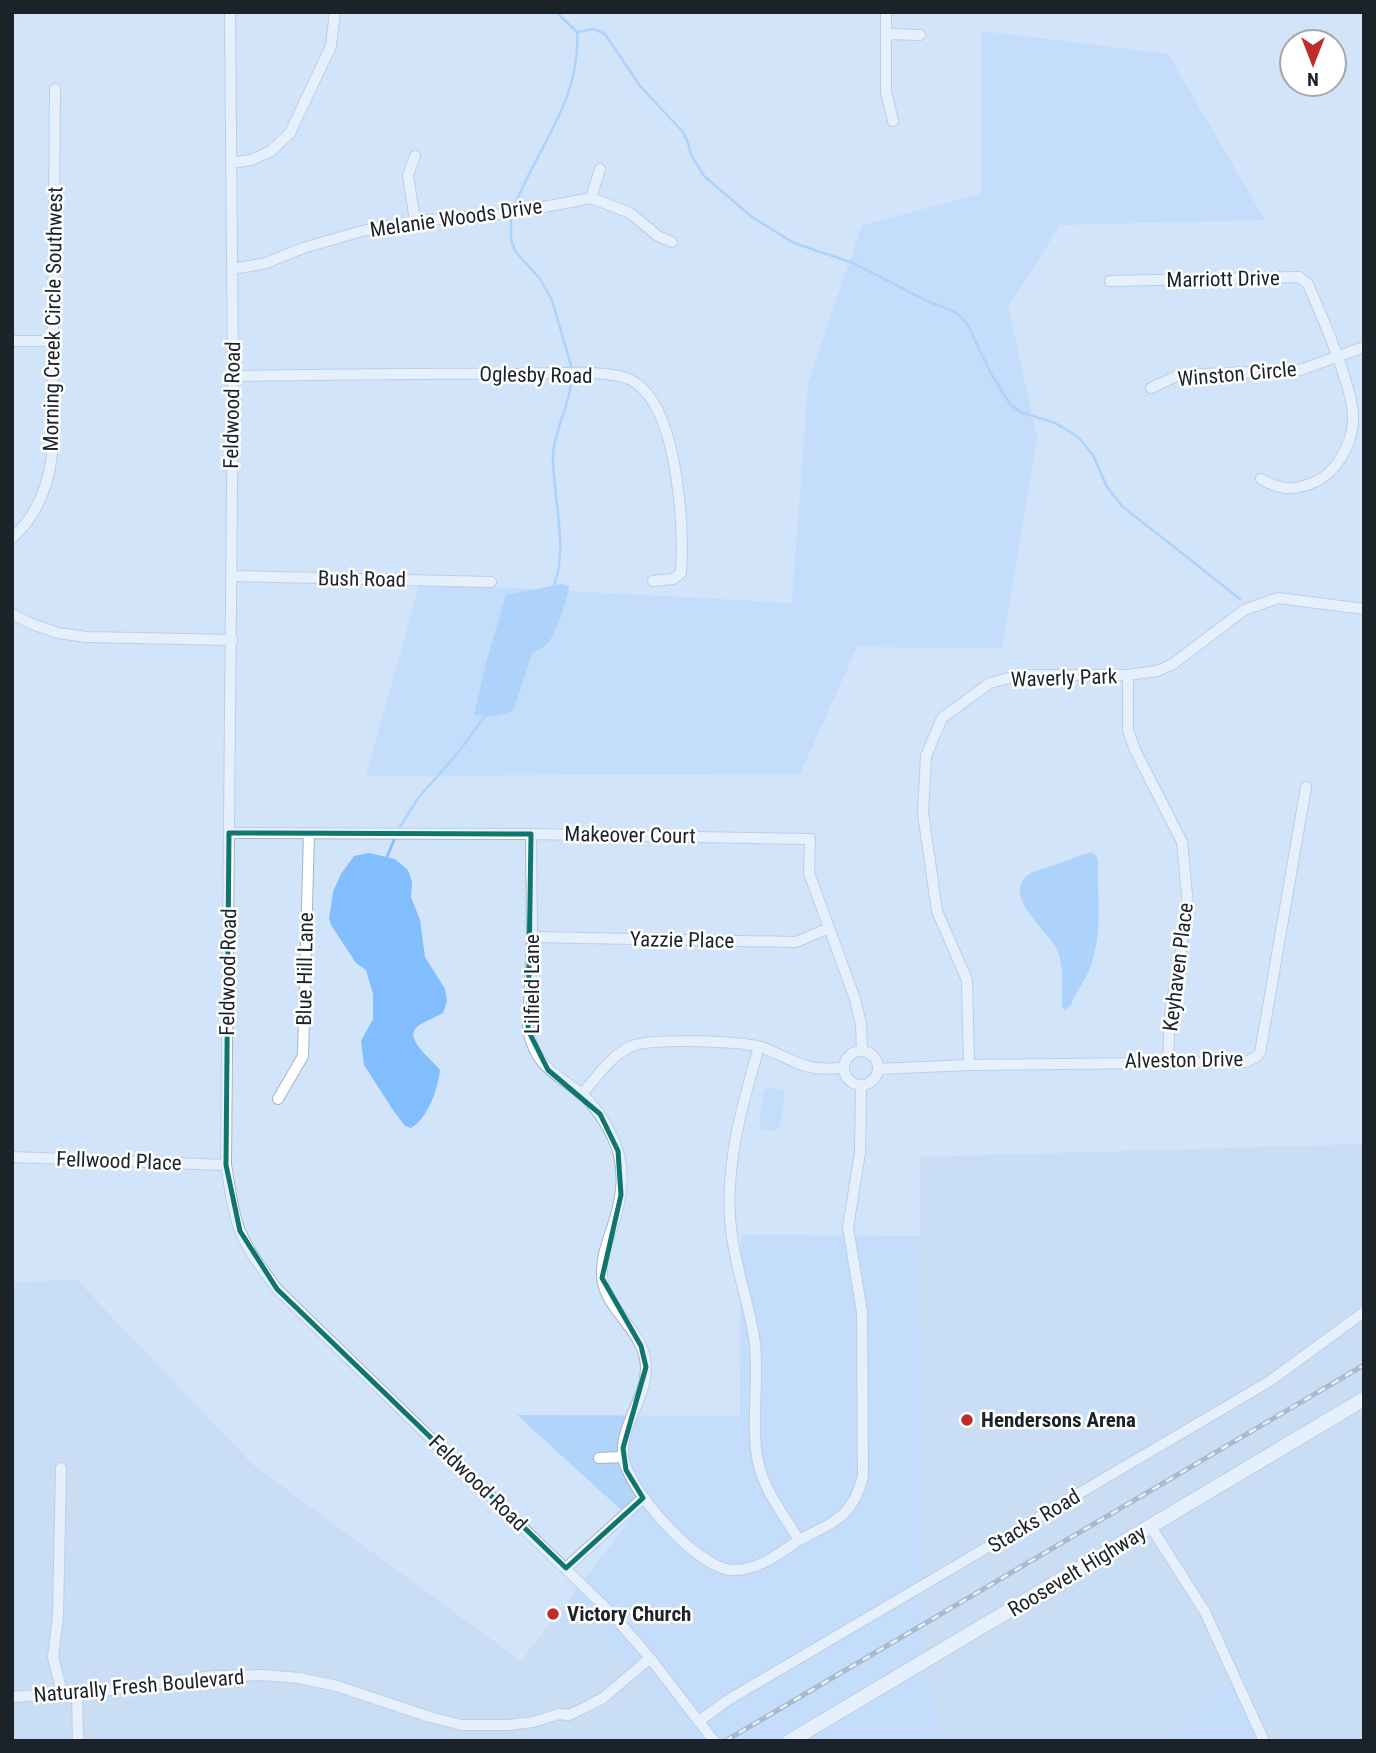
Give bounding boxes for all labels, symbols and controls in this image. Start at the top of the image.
north arrow [1278,28,1348,98]
text: N [1307,68,1319,91]
street label: Morning Creek Circle Southwest [39,187,67,451]
street label: Melanie Woods Drive [368,194,544,242]
street label: Marriott Drive [1166,266,1280,292]
street label: Feldwood Road [219,341,245,469]
street label: Winston Circle [1176,357,1298,391]
street label: Oglesby Road [479,362,593,388]
street label: Bush Road [318,566,406,592]
street label: Waverly Park [1010,664,1118,692]
street label: Makeover Court [564,822,696,848]
street label: Keyhaven Place [1158,901,1198,1033]
street label: Feldwood Road [215,908,241,1036]
street label: Blue Hill Lane [292,912,318,1026]
street label: Yazzie Place [630,927,735,953]
street label: Lilfield Lane [520,934,544,1034]
street label: Alveston Drive [1124,1047,1244,1073]
street label: Fellwood Place [56,1147,182,1175]
place label: Hendersons Arena [981,1408,1136,1432]
marker: Hendersons Arena [959,1412,975,1428]
street label: Feldwood Road [424,1430,532,1536]
street label: Stacks Road [984,1484,1084,1558]
street label: Roosevelt Highway [1004,1520,1151,1622]
place label: Victory Church [567,1602,691,1626]
marker: Victory Church [545,1606,561,1622]
street label: Naturally Fresh Boulevard [33,1665,245,1707]

